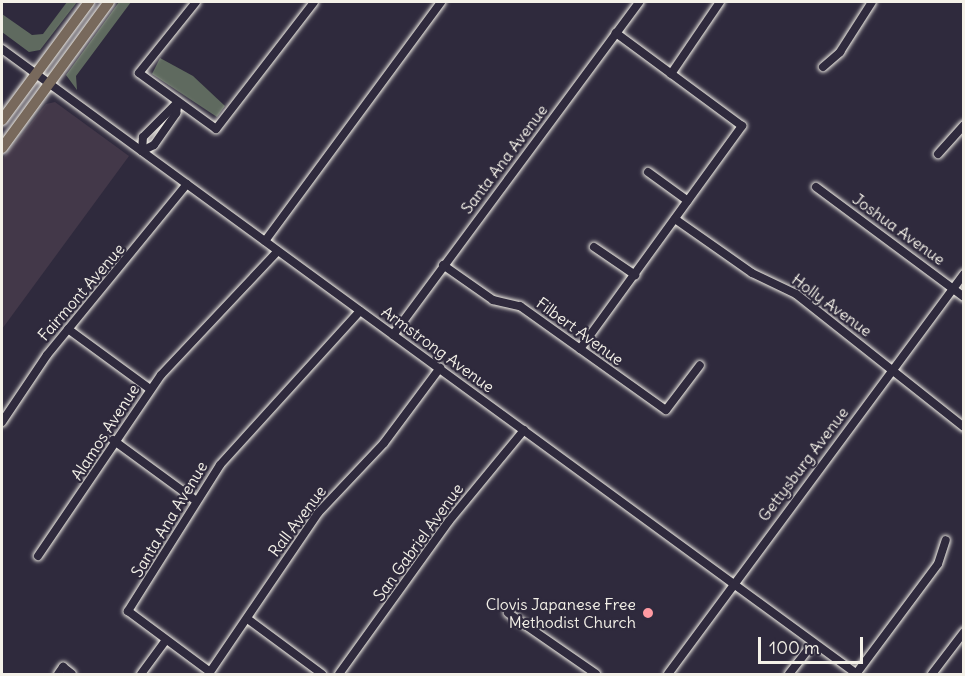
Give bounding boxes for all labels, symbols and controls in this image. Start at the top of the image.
street label: Santa Ana Avenue [457,101,551,217]
street label: Joshua Avenue [849,189,949,269]
street label: Fairmont Avenue [34,239,128,345]
street label: Holly Avenue [788,270,876,340]
street label: Filbert Avenue [533,293,627,369]
street label: Armstrong Avenue [378,302,498,396]
street label: Alamos Avenue [67,380,143,484]
street label: Gettysburg Avenue [754,403,852,525]
street label: Santa Ana Avenue [127,458,211,580]
street label: San Gabriel Avenue [369,480,467,604]
street label: Rall Avenue [264,482,330,560]
place label: Clovis Japanese Free Methodist Church [486,594,636,632]
marker: Clovis Japanese Free Methodist Church [641,606,655,620]
scale bar [761,625,866,663]
text: 100 m [769,636,820,659]

